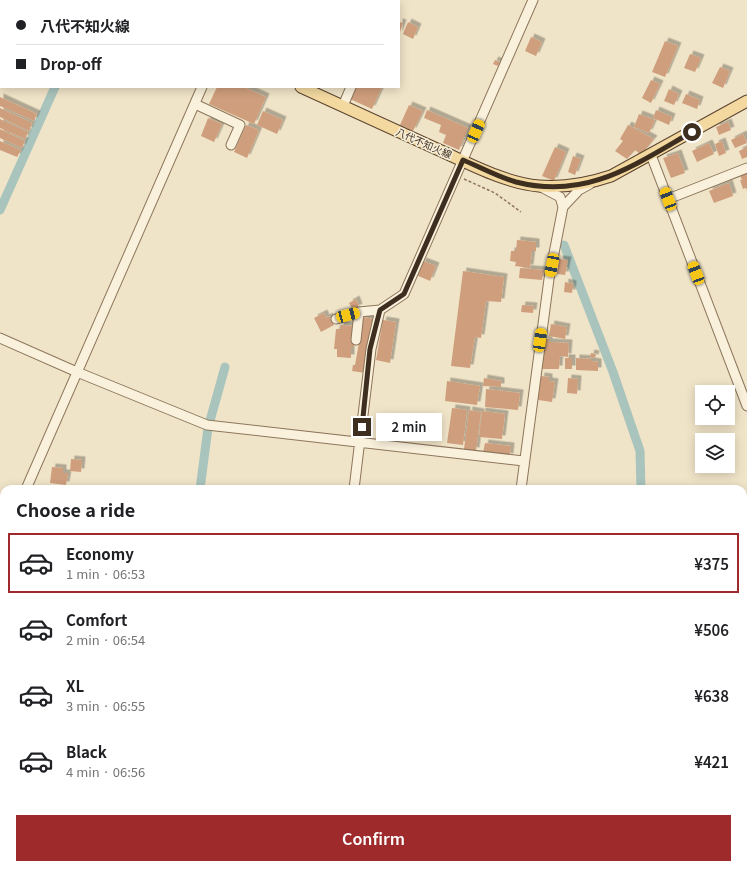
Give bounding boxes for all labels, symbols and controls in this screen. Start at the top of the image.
text: 八代不知火線 [40,15,130,36]
text: Drop-off [40,53,102,74]
car [466,118,486,144]
street label: 八代不知火線 [394,123,455,162]
route start [683,123,701,141]
car [658,186,678,212]
car [544,252,560,278]
car [686,260,706,286]
car [335,306,361,324]
car [532,327,548,353]
map controls [695,385,735,473]
button: locate [695,385,735,425]
callout: 2 min [376,413,442,441]
text: 2 min [392,417,426,436]
route end [353,418,371,436]
button: layers [695,433,735,473]
text: Choose a ride [16,496,135,522]
text: Economy [66,543,134,564]
icon: car [18,545,54,581]
text: ¥375 [694,553,729,574]
text: 1 min · 06:53 [66,564,145,583]
text: Comfort [66,609,127,630]
icon: car [18,611,54,647]
text: ¥506 [694,619,729,640]
text: 2 min · 06:54 [66,630,145,649]
text: XL [66,675,84,696]
icon: car [18,677,54,713]
text: ¥638 [694,685,729,706]
text: 3 min · 06:55 [66,696,145,715]
text: Black [66,741,107,762]
icon: car [18,743,54,779]
text: ¥421 [694,751,729,772]
text: 4 min · 06:56 [66,762,145,781]
button: Confirm [16,815,731,861]

